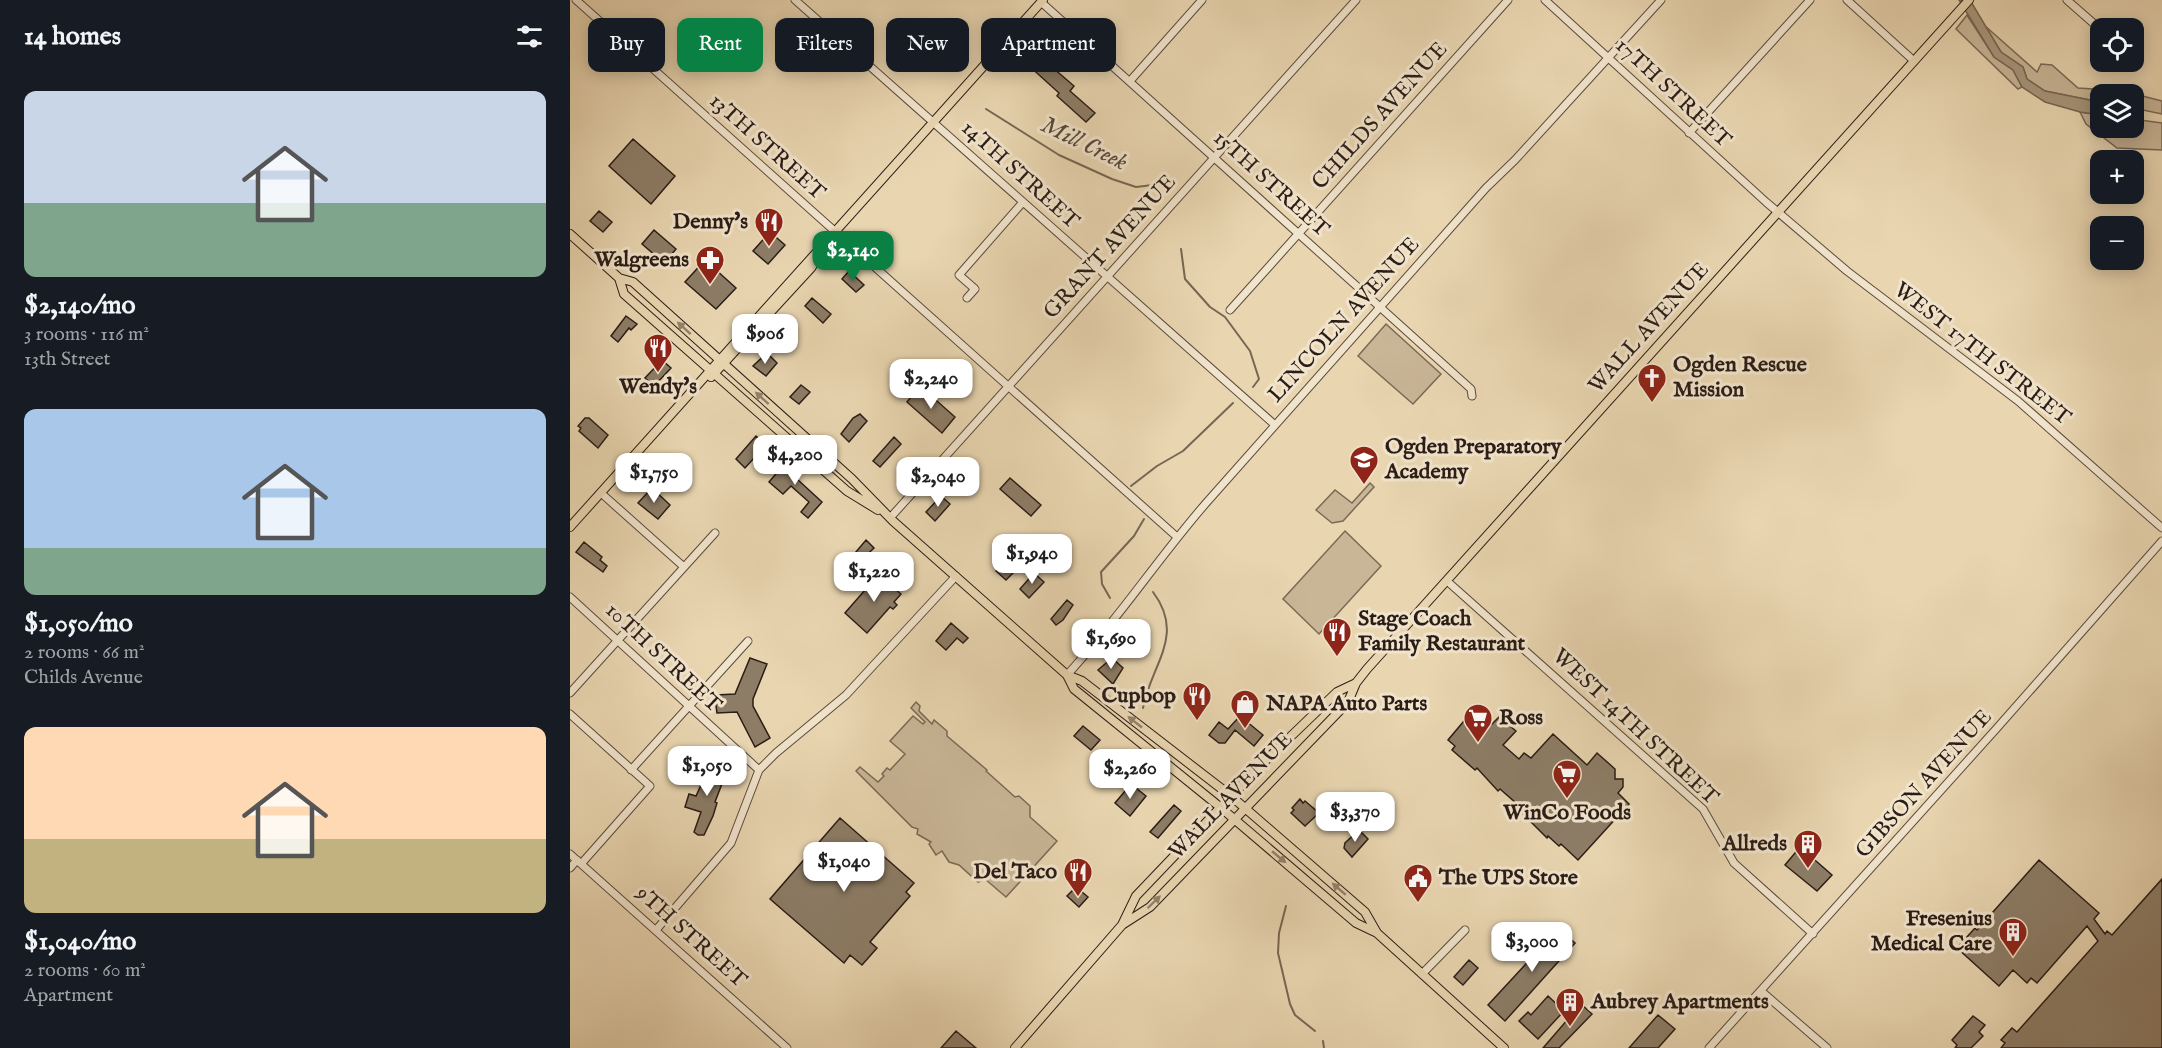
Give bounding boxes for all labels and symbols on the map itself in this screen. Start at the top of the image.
street label: 17TH STREET [1609,32,1737,154]
street label: CHILDS AVENUE [1306,36,1454,196]
street label: 13TH STREET [703,88,831,206]
water label: Mill Creek [1036,110,1133,178]
street label: 14TH STREET [955,115,1085,235]
street label: 15TH STREET [1207,125,1335,243]
street label: GRANT AVENUE [1038,169,1182,325]
restaurant icon: Denny's [753,206,785,248]
place label: Denny's [672,208,748,236]
pin: $2,140 [804,231,902,282]
street label: LINCOLN AVENUE [1262,231,1426,409]
pharmacy icon: Walgreens [694,244,726,286]
place label: Walgreens [593,246,689,274]
street label: WALL AVENUE [1583,256,1715,400]
street label: WEST 17TH STREET [1888,276,2076,432]
pin: $906 [729,314,801,365]
one-way arrow [676,321,691,335]
restaurant icon: Wendy's [642,332,674,374]
place label: Ogden Rescue Mission [1673,351,1807,404]
pin: $2,240 [882,359,980,410]
church icon: Ogden Rescue Mission [1636,362,1668,404]
place label: Wendy's [618,373,697,401]
one-way arrow [755,392,770,405]
place label: Ogden Preparatory Academy [1384,433,1563,486]
pin: $4,200 [746,435,844,486]
school or university icon: Ogden Preparatory Academy [1348,444,1380,486]
pin: $1,750 [605,453,703,504]
pin: $2,040 [889,457,987,508]
pin: $1,940 [983,534,1081,585]
pin: $1,220 [825,552,923,603]
street label: 10TH STREET [599,597,727,719]
place label: Stage Coach Family Restaurant [1358,605,1526,658]
restaurant icon: Stage Coach Family Restaurant [1321,616,1353,658]
pin: $1,690 [1062,619,1160,670]
street label: WEST 14TH STREET [1546,643,1724,811]
restaurant icon: Cupbop [1181,680,1213,722]
place label: Cupbop [1101,682,1176,710]
shop icon: NAPA Auto Parts [1229,688,1261,730]
place label: NAPA Auto Parts [1265,690,1427,718]
supermarket icon: Ross [1462,702,1494,744]
place label: Ross [1499,704,1543,732]
street label: GIBSON AVENUE [1850,704,1998,864]
one-way arrow [1128,716,1143,728]
street label: WALL AVENUE [1163,726,1299,866]
pin: $1,050 [658,746,756,797]
pin: $2,260 [1081,749,1179,800]
supermarket icon: WinCo Foods [1551,758,1583,800]
pin: $3,370 [1306,792,1404,843]
place label: WinCo Foods [1502,799,1631,827]
building icon: Allreds [1792,828,1824,870]
place label: Allreds [1721,830,1787,858]
pin: $1,040 [795,842,893,893]
one-way arrow [1271,850,1286,863]
restaurant icon: Del Taco [1062,856,1094,898]
place label: Del Taco [973,858,1057,886]
public building icon: The UPS Store [1402,862,1434,904]
place label: The UPS Store [1438,864,1578,892]
street label: 9TH STREET [629,879,752,994]
one-way arrow [1332,883,1347,896]
one-way arrow [1147,896,1161,910]
place label: Fresenius Medical Care [1871,905,1992,958]
building icon: Fresenius Medical Care [1997,916,2029,958]
pin: $3,000 [1483,922,1581,973]
building icon: Aubrey Apartments [1554,986,1586,1028]
place label: Aubrey Apartments [1590,988,1769,1016]

